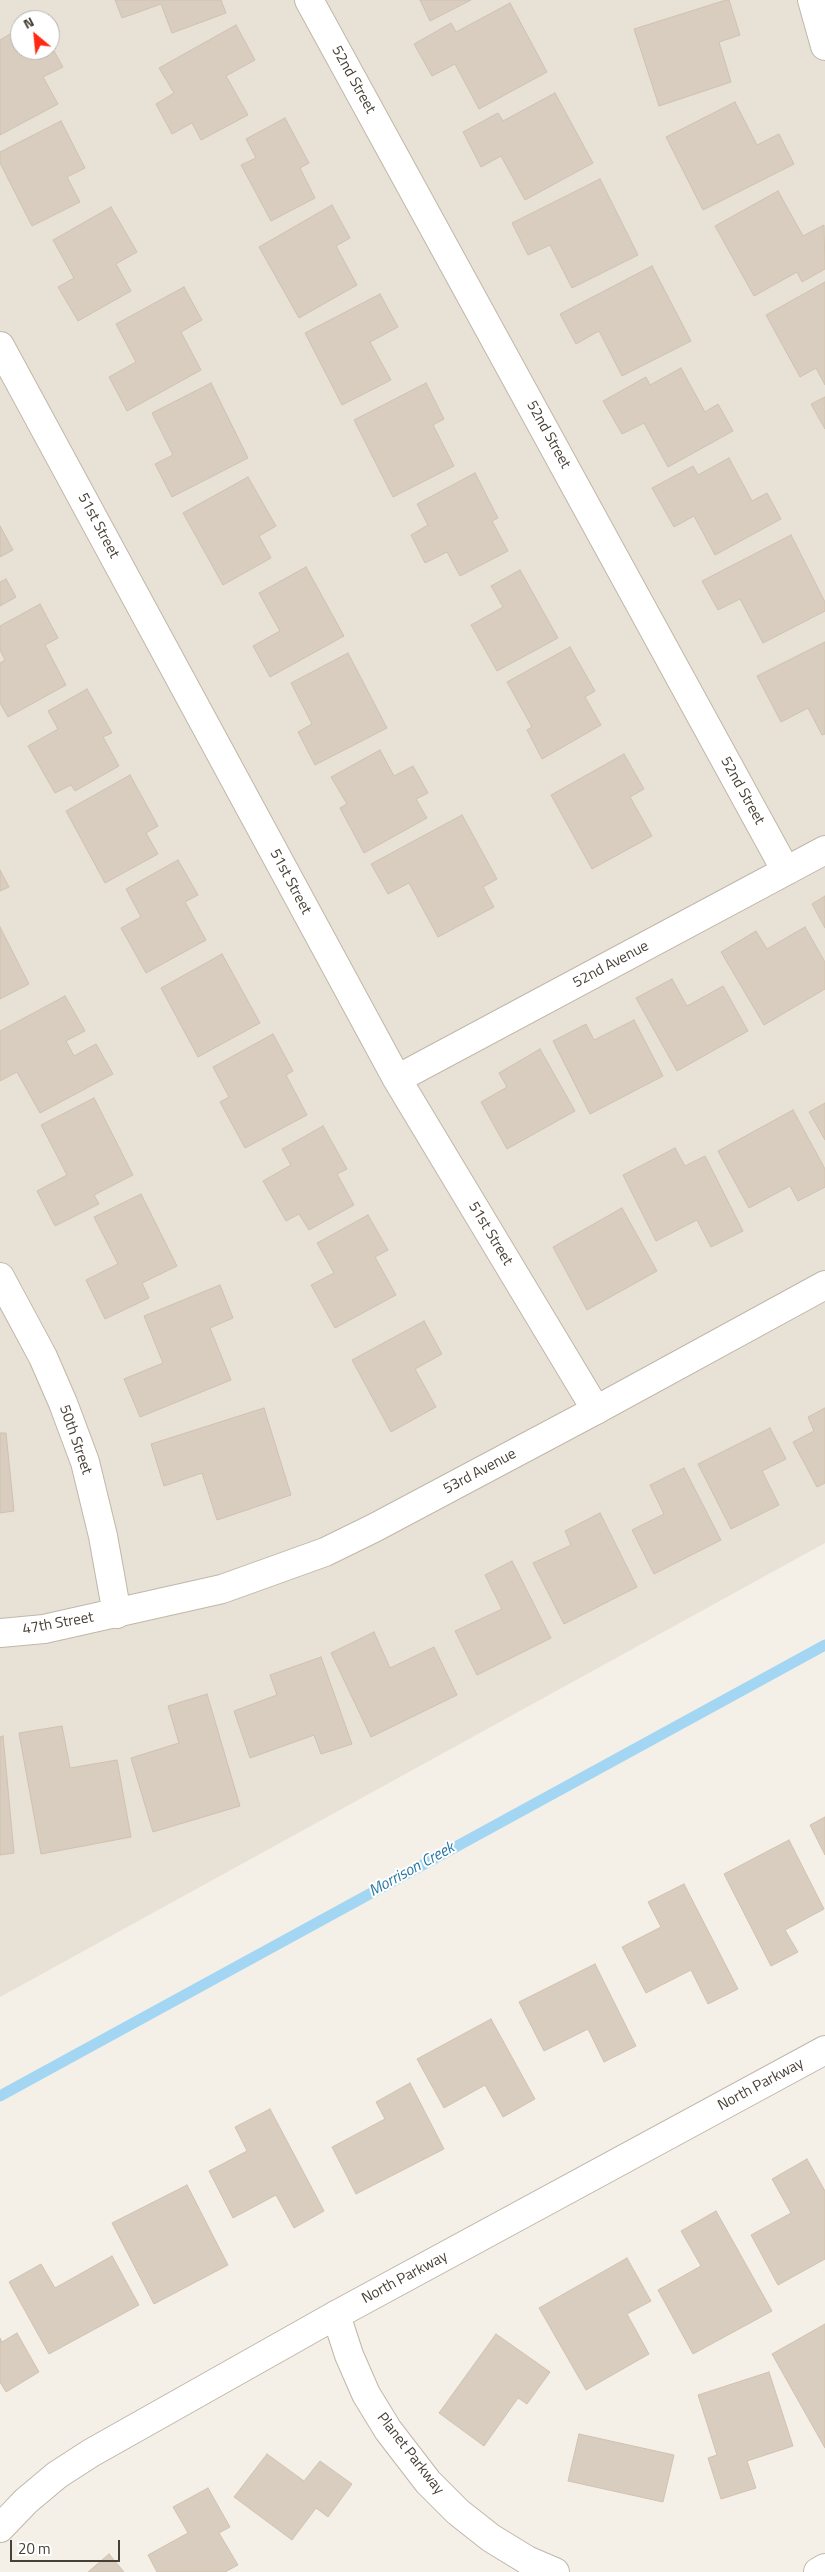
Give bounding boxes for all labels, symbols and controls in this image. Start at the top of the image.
north arrow [10,10,60,60]
text: N [19,11,37,34]
street label: 52nd Street [327,43,379,117]
street label: 52nd Street [522,398,574,472]
street label: 51st Street [73,490,123,562]
street label: 52nd Street [716,754,768,828]
street label: 51st Street [265,846,315,918]
street label: 52nd Avenue [570,938,652,992]
street label: 51st Street [464,1199,516,1269]
street label: 50th Street [55,1403,95,1477]
street label: 53rd Avenue [440,1445,520,1499]
street label: 47th Street [21,1609,95,1639]
water label: Morrison Creek [366,1839,458,1901]
street label: North Parkway [715,2055,807,2115]
street label: North Parkway [359,2248,451,2308]
street label: Planet Parkway [373,2410,447,2498]
scale bar [12,2530,122,2562]
text: 20 m [18,2537,51,2560]

